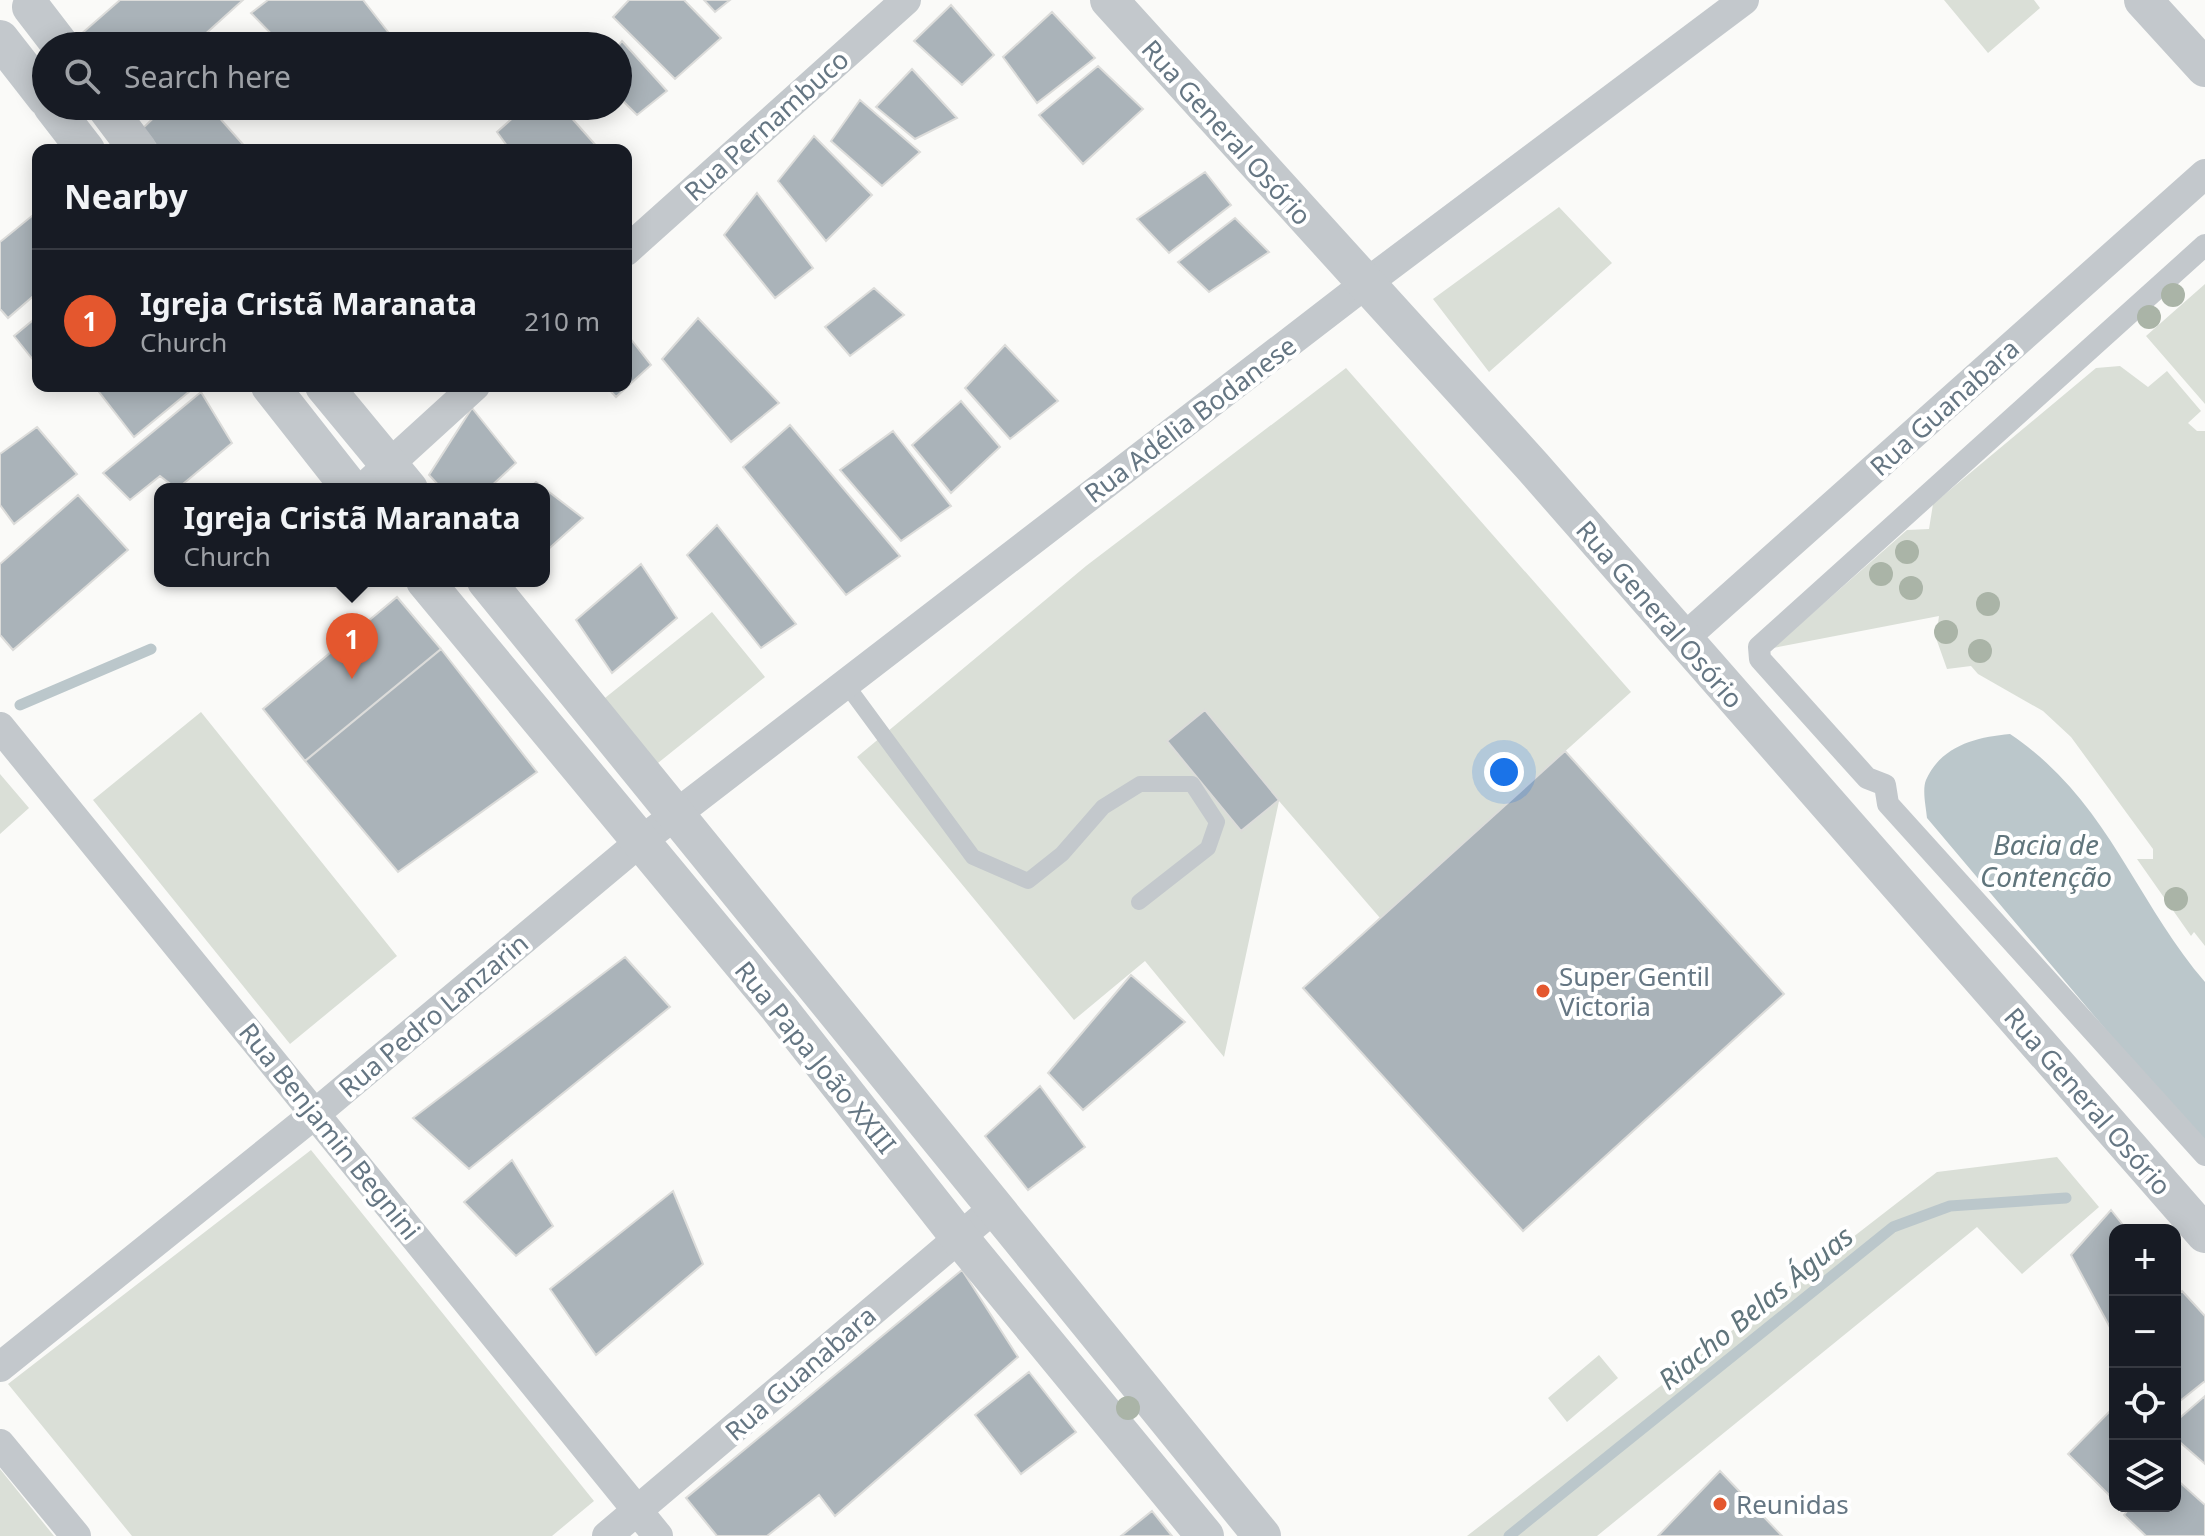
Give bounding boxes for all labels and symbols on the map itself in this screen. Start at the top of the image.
street label: Rua General Osório [1134,32,1320,232]
street label: Rua Pernambuco [676,41,856,209]
street label: Rua Adélia Bodanese [1077,327,1303,511]
street label: Rua Guanabara [1862,330,2026,484]
street label: Rua General Osório [1568,512,1752,716]
pin: 1 [326,613,378,679]
your location [1484,752,1524,792]
water label: Bacia de Contenção [1980,825,2112,895]
street label: Rua Pedro Lanzarin [331,925,535,1105]
street label: Rua Papa João XXIII [727,953,905,1161]
place label: Super Gentil Victoria [1559,958,1710,1024]
marker: Super Gentil Victoria [1534,982,1552,1000]
street label: Rua General Osório [1996,999,2180,1203]
street label: Rua Benjamin Begnini [231,1015,429,1247]
water label: Riacho Belas Águas [1650,1217,1860,1397]
street label: Rua Guanabara [717,1297,883,1449]
place label: Reunidas [1736,1486,1849,1522]
marker: Reunidas [1711,1495,1729,1513]

